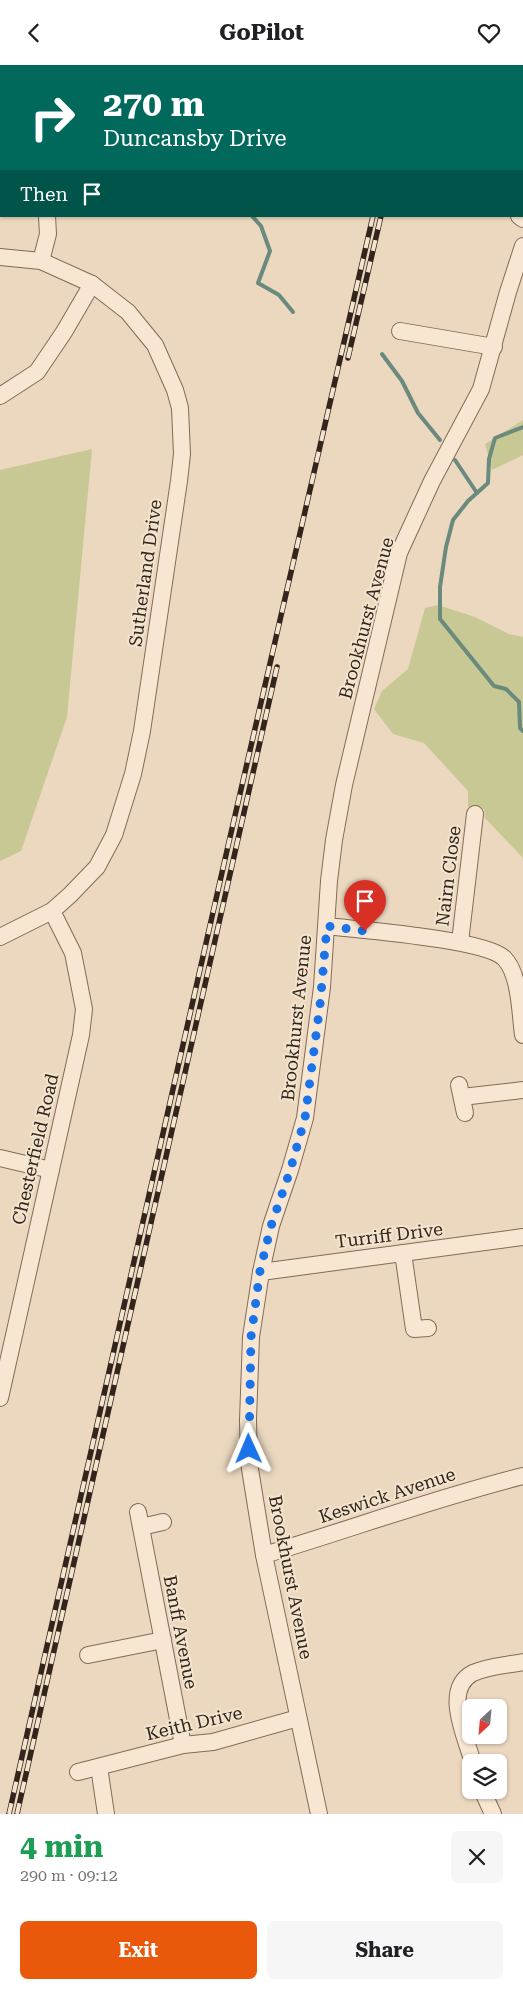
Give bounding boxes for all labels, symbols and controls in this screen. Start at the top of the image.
icon: back [20,19,48,47]
icon: heart [475,19,503,47]
text: GoPilot [219,20,304,45]
text: 270 m [103,84,204,125]
icon: right [20,85,85,150]
text: Duncansby Drive [103,126,287,151]
icon: arrive [78,180,106,208]
text: Then [20,183,68,206]
street label: Sutherland Drive [124,498,166,648]
street label: Brookhurst Avenue [334,535,398,701]
street label: Nairn Close [431,824,465,927]
pin [344,880,386,931]
icon: arrive [351,887,379,915]
street label: Brookhurst Avenue [277,934,315,1102]
street label: Chesterfield Road [7,1071,63,1227]
street label: Turriff Drive [334,1218,444,1252]
position arrow [222,1422,274,1474]
street label: Keswick Avenue [316,1463,458,1527]
street label: Brookhurst Avenue [265,1493,317,1661]
street label: Banff Avenue [160,1573,202,1691]
north arrow [462,1699,508,1744]
map controls [462,1699,507,1799]
street label: Keith Drive [144,1702,244,1744]
button: layers [462,1754,507,1799]
text: 4 min [20,1829,103,1864]
button: close [451,1831,503,1883]
text: 290 m · 09:12 [20,1866,118,1885]
button: Exit [20,1921,257,1979]
button: Share [267,1921,503,1979]

